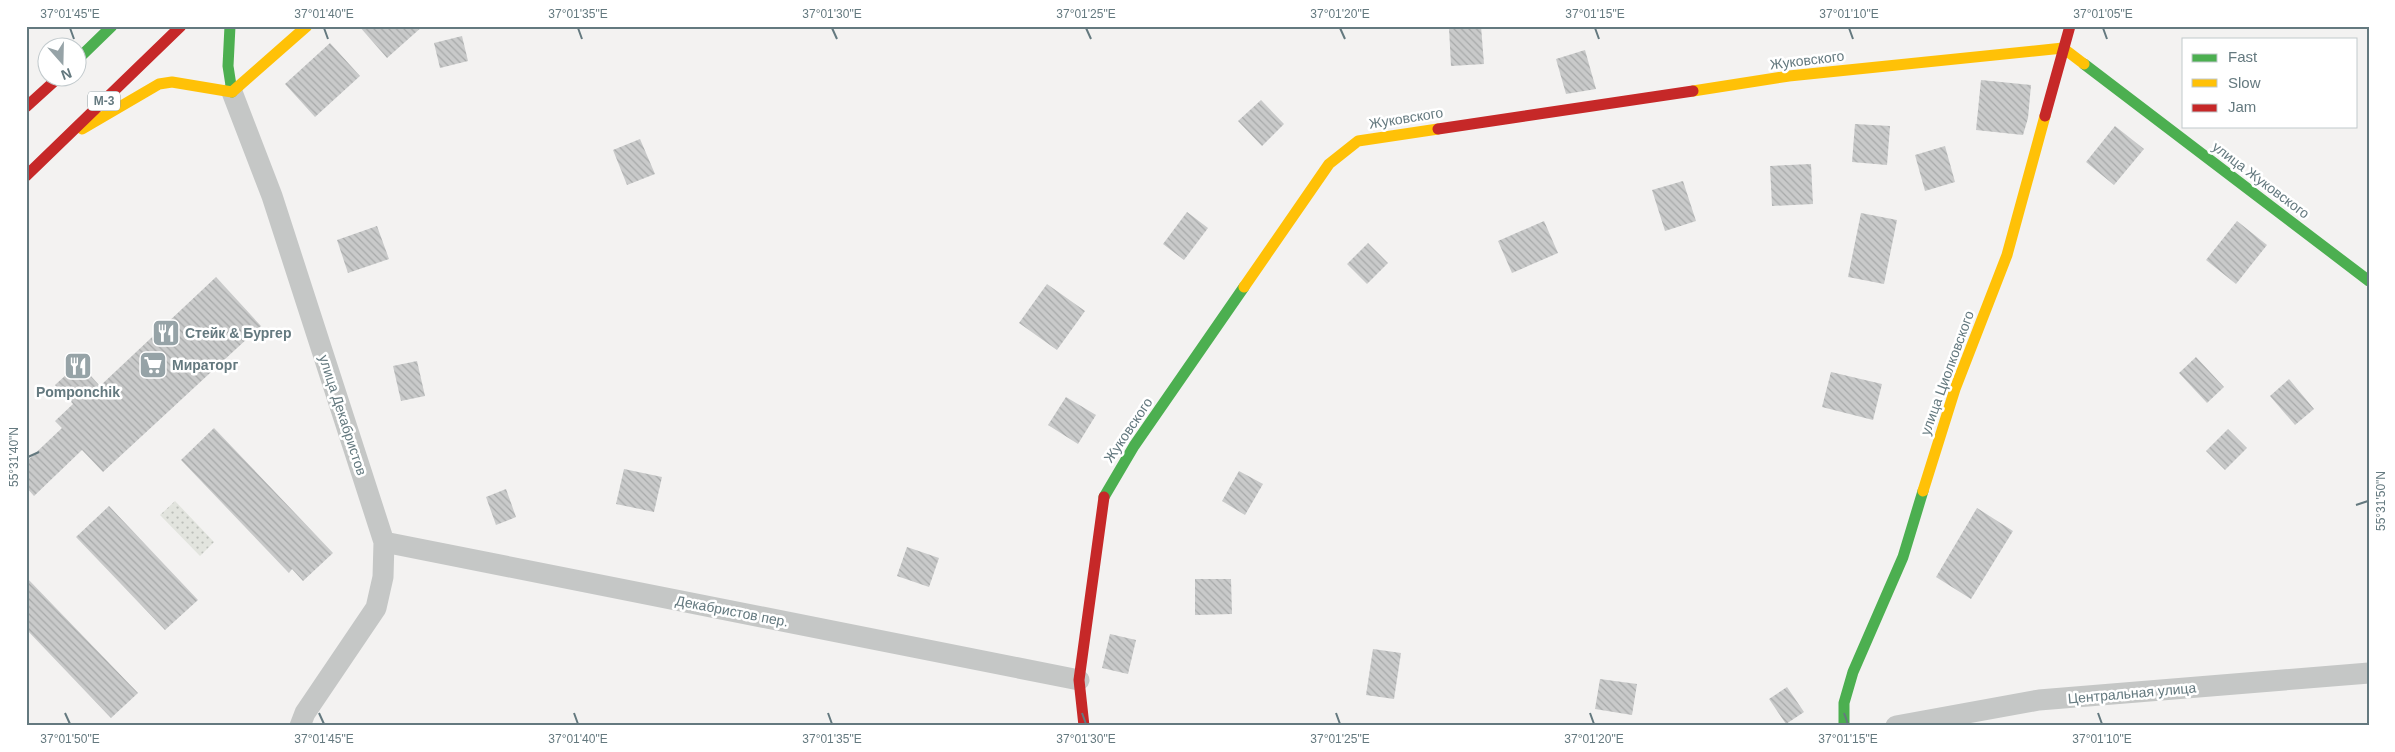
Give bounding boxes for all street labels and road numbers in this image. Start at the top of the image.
street label: Жуковского [1769,47,1845,72]
road number: М-3 [88,92,120,110]
street label: Жуковского [1368,104,1444,132]
street label: улица Жуковского [2209,138,2313,222]
street label: улица Циолковского [1917,308,1977,437]
street label: улица Декабристов [316,353,370,477]
street label: Жуковского [1100,394,1156,465]
street label: Декабристов пер. [674,592,790,630]
street label: Центральная улица [2067,679,2197,707]

